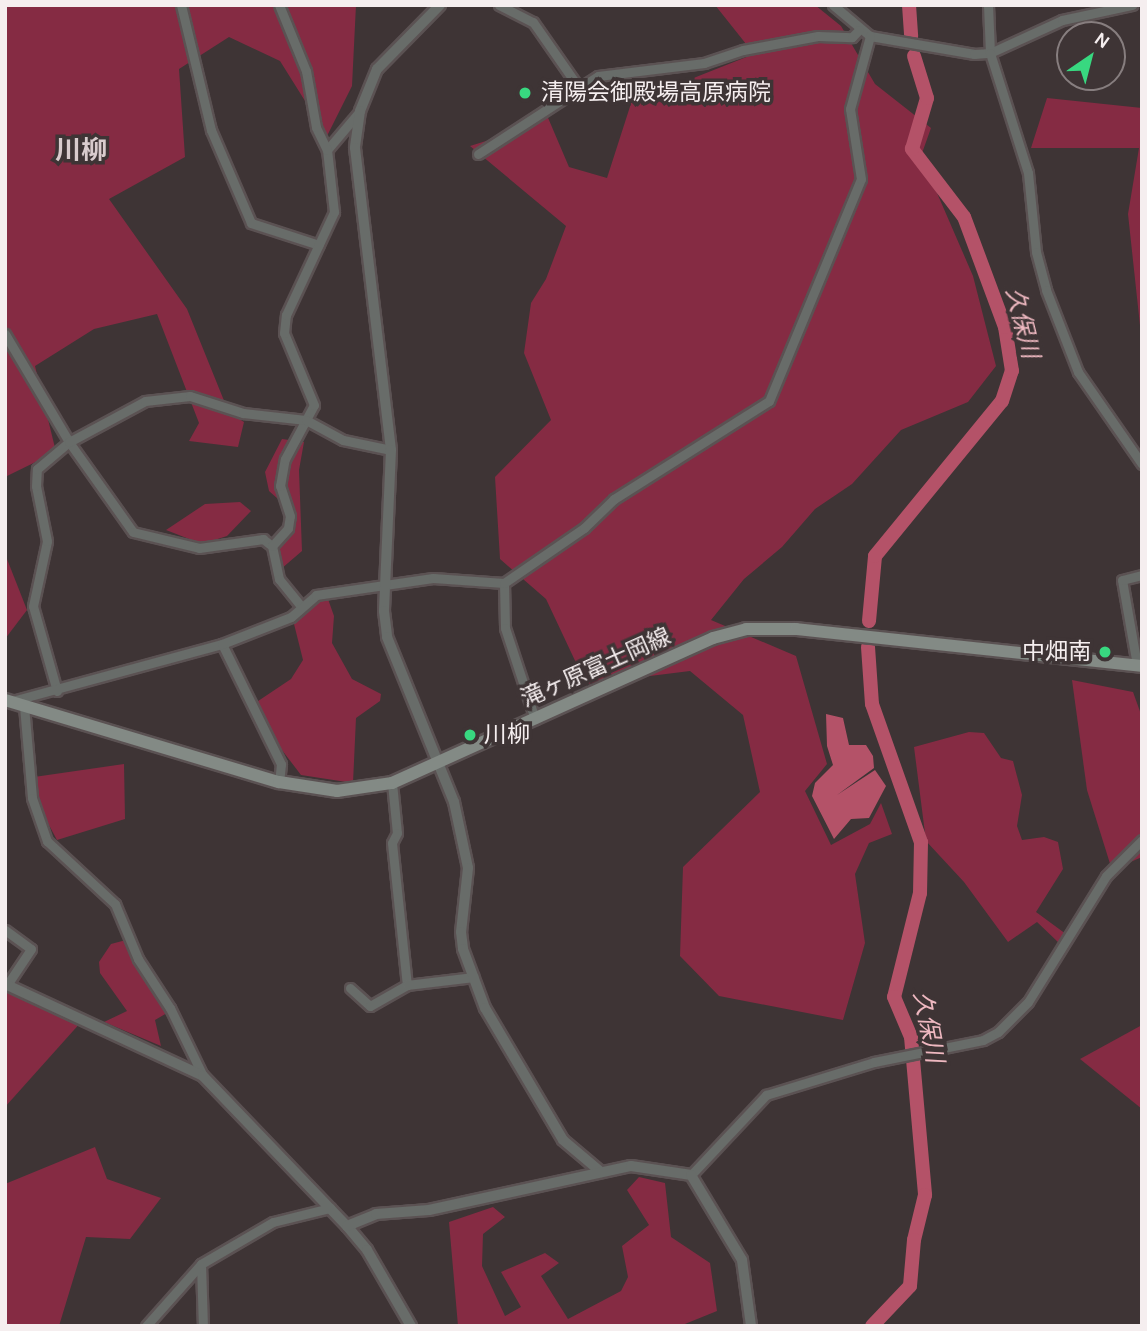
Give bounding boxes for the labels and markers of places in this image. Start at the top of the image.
place label: 清陽会御殿場高原病院 [541,79,771,107]
marker: 清陽会御殿場高原病院 [515,83,535,103]
place label: 中畑南 [1022,638,1091,666]
marker: 中畑南 [1097,644,1113,660]
place label: 川柳 [484,721,530,749]
marker: 川柳 [462,727,478,743]

